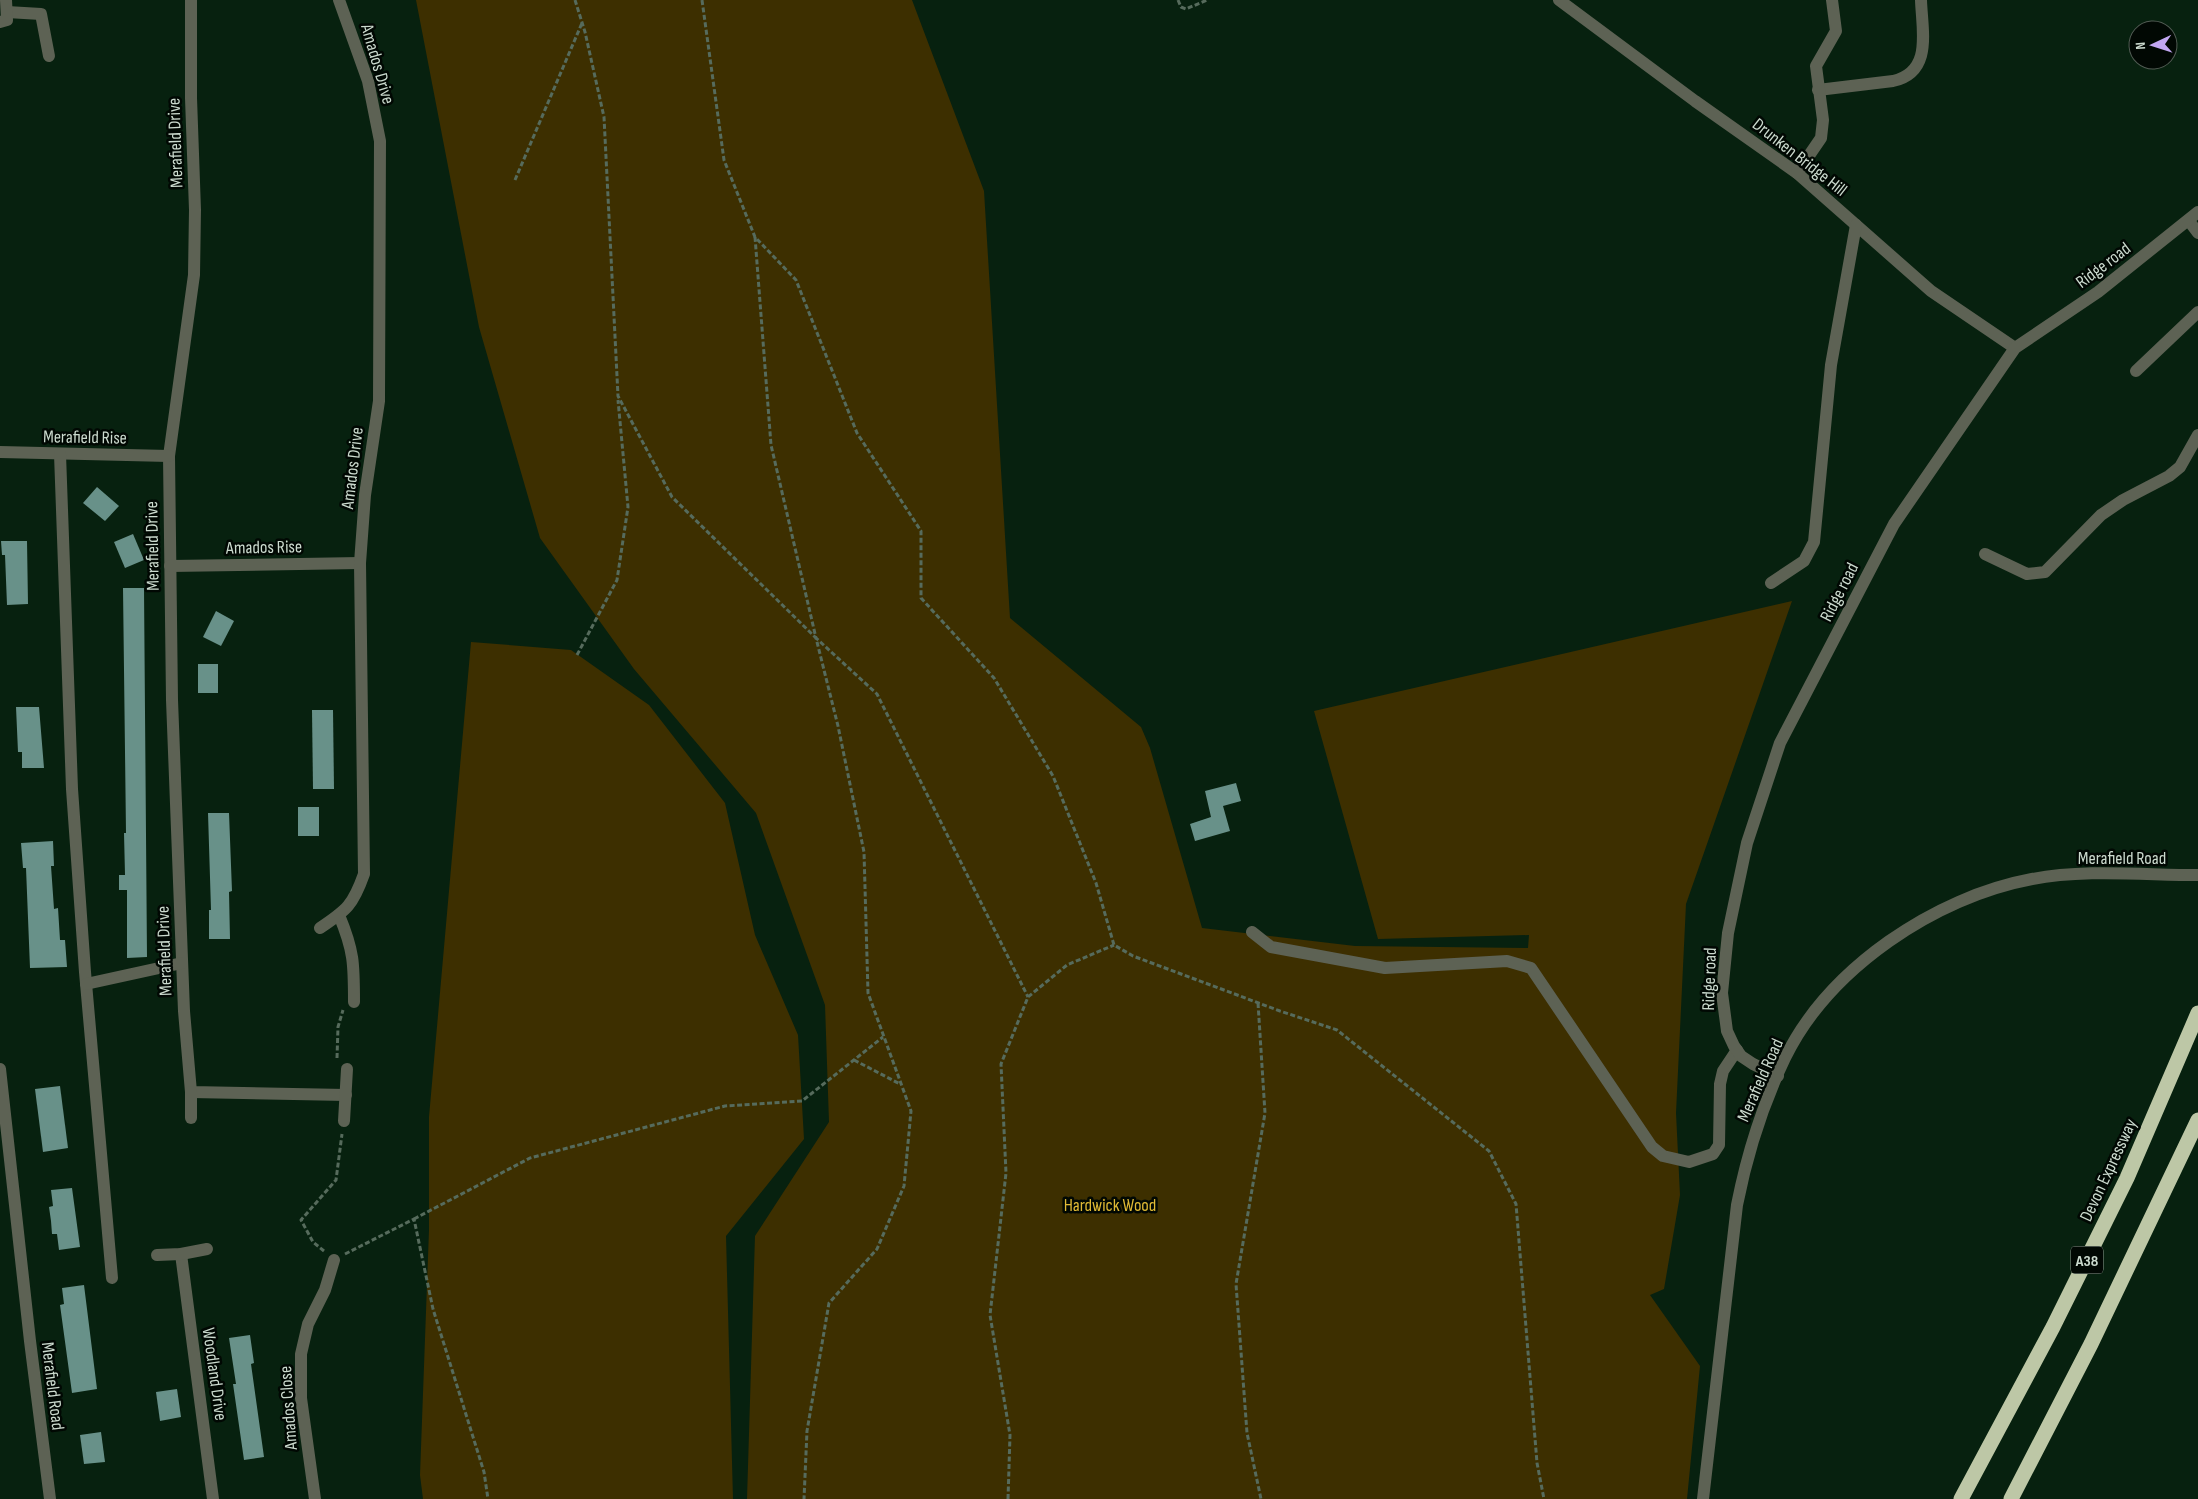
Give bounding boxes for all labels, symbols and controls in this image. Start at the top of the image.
north arrow [2128,20,2178,70]
street label: Amados Drive [356,21,399,107]
text: N [2132,42,2149,50]
street label: Merafield Drive [163,98,188,188]
street label: Drunken Bridge Hill [1748,114,1851,201]
street label: Ridge road [2072,238,2135,293]
street label: Merafield Rise [43,426,127,449]
street label: Amados Drive [337,426,368,511]
street label: Merafield Drive [141,501,164,591]
street label: Amados Rise [225,536,302,559]
street label: Ridge road [1816,559,1863,625]
street label: Merafield Road [2078,848,2166,869]
street label: Merafield Drive [152,906,177,996]
street label: Ridge road [1698,947,1721,1011]
street label: Merafield Road [1733,1035,1788,1125]
street label: Devon Expressway [2075,1115,2141,1225]
park label: Hardwick Wood [1064,1195,1156,1216]
road number: A38 [2071,1246,2103,1274]
street label: Woodland Drive [198,1326,231,1422]
street label: Merafield Road [37,1341,68,1431]
street label: Amados Close [275,1365,302,1452]

